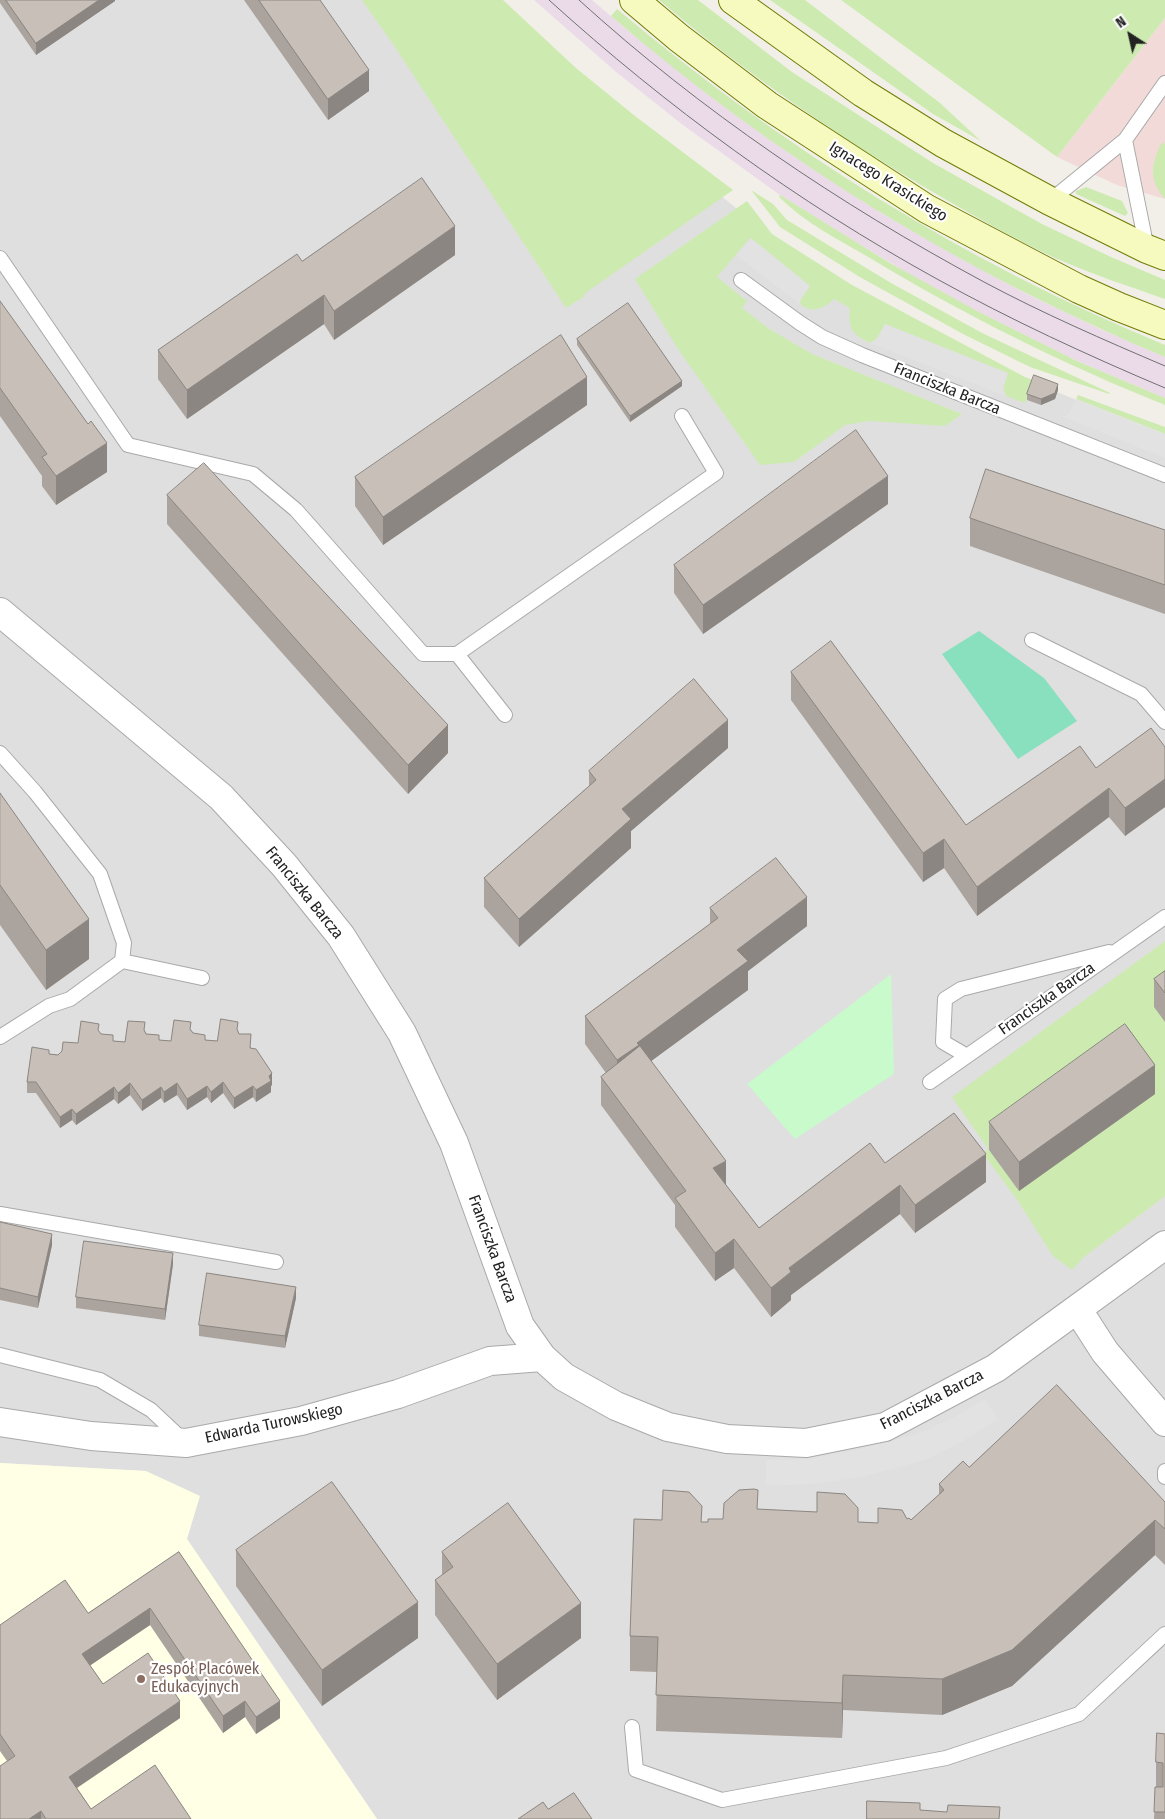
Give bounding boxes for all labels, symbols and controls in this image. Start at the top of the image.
north arrow [1105,10,1155,60]
text: N [1113,13,1129,32]
street label: Ignacego Krasickiego [825,138,951,226]
street label: Franciszka Barcza [891,359,1003,419]
street label: Franciszka Barcza [261,843,347,943]
street label: Franciszka Barcza [995,959,1099,1039]
street label: Franciszka Barcza [464,1193,520,1305]
street label: Franciszka Barcza [877,1366,987,1434]
street label: Edwarda Turowskiego [203,1400,345,1448]
place label: Zespół Placówek Edukacyjnych [151,1660,259,1698]
marker: Zespół Placówek Edukacyjnych [135,1673,147,1685]

